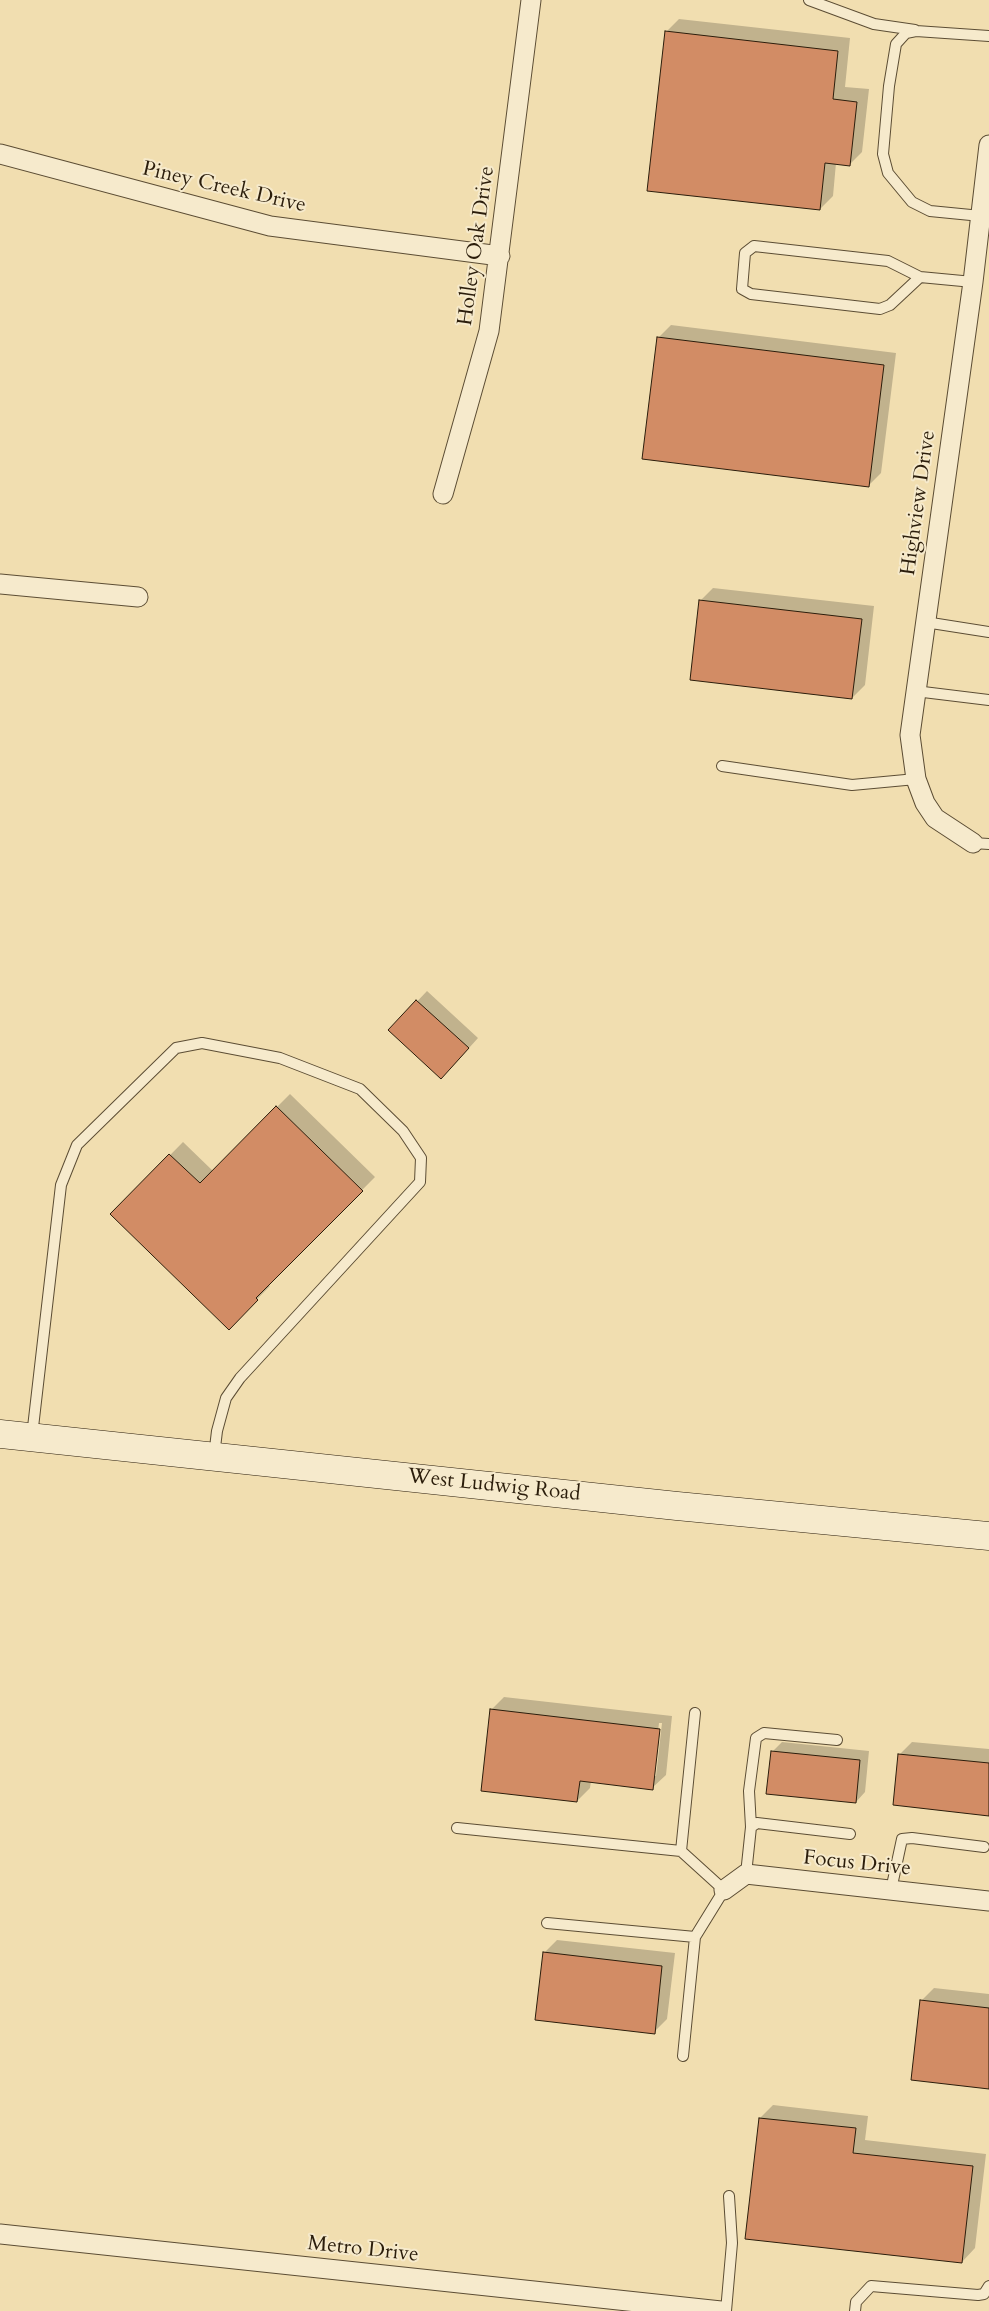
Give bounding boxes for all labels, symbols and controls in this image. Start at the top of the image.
street label: Piney Creek Drive [140,157,308,219]
street label: Holley Oak Drive [453,165,501,327]
street label: Highview Drive [896,429,942,577]
street label: West Ludwig Road [406,1464,582,1508]
street label: Focus Drive [802,1846,912,1882]
street label: Metro Drive [306,2232,420,2268]

